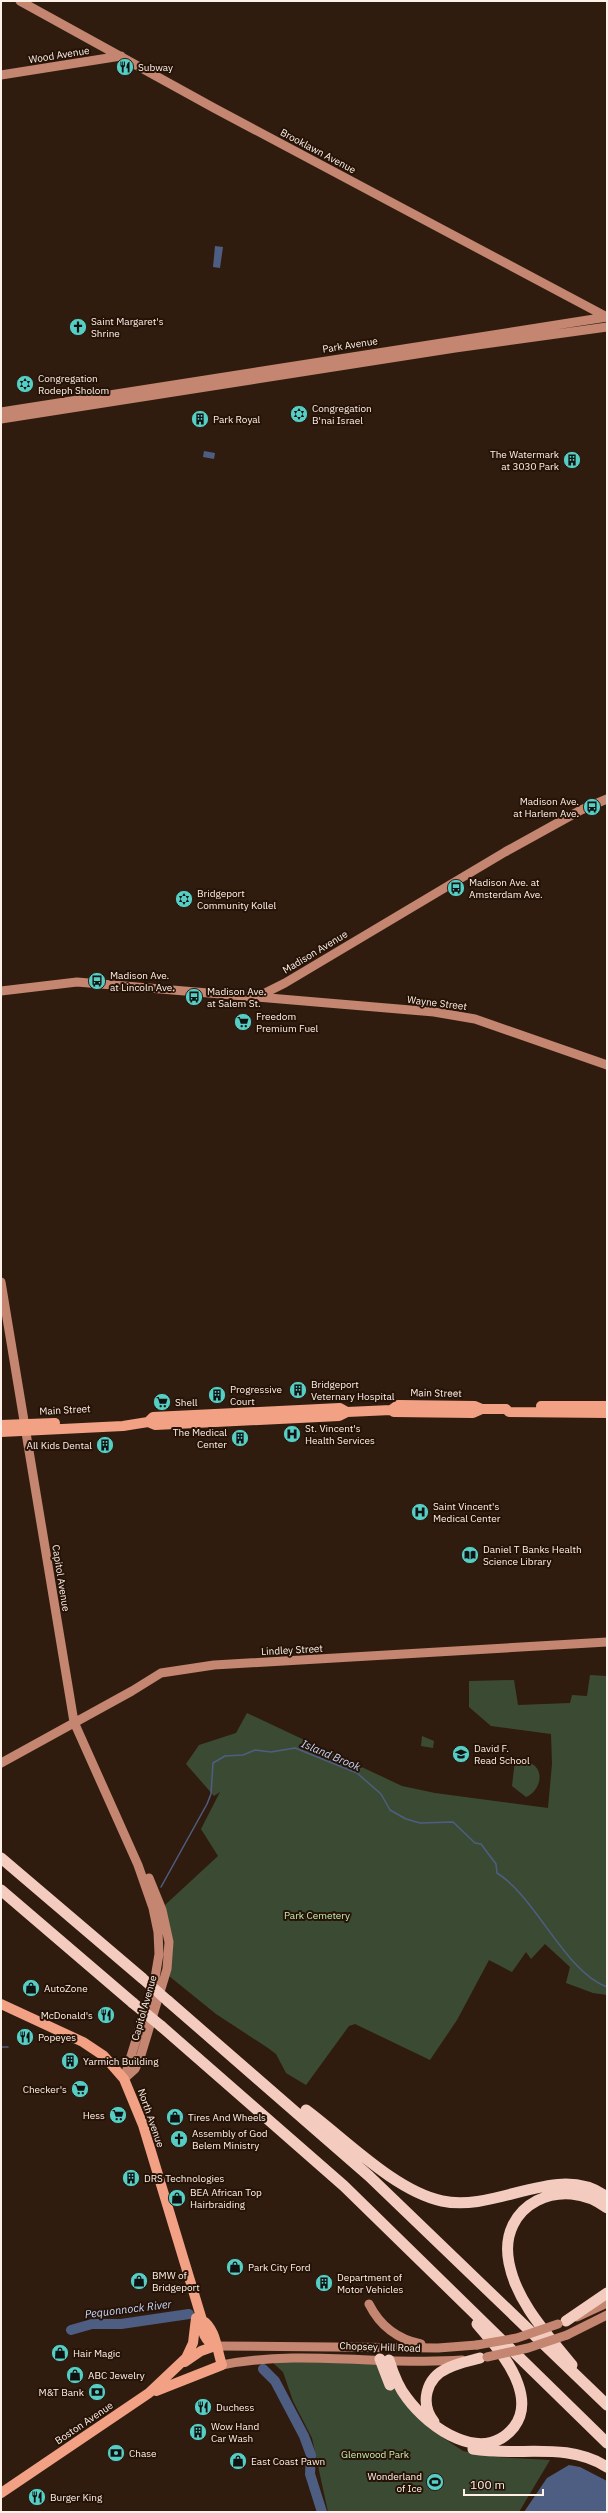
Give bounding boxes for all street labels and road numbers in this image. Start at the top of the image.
street label: Wood Avenue [28,44,91,66]
street label: Brooklawn Avenue [278,126,358,177]
street label: Park Avenue [321,334,379,356]
street label: Madison Avenue [280,927,350,977]
street label: Wayne Street [406,993,468,1013]
street label: Main Street [410,1386,462,1400]
street label: Main Street [39,1402,92,1418]
street label: Capitol Avenue [49,1544,73,1613]
street label: Lindley Street [261,1642,324,1658]
street label: Capitol Avenue [128,1973,160,2042]
street label: North Avenue [135,2087,167,2150]
street label: Chopsey Hill Road [339,2339,421,2355]
street label: Boston Avenue [52,2398,116,2447]

